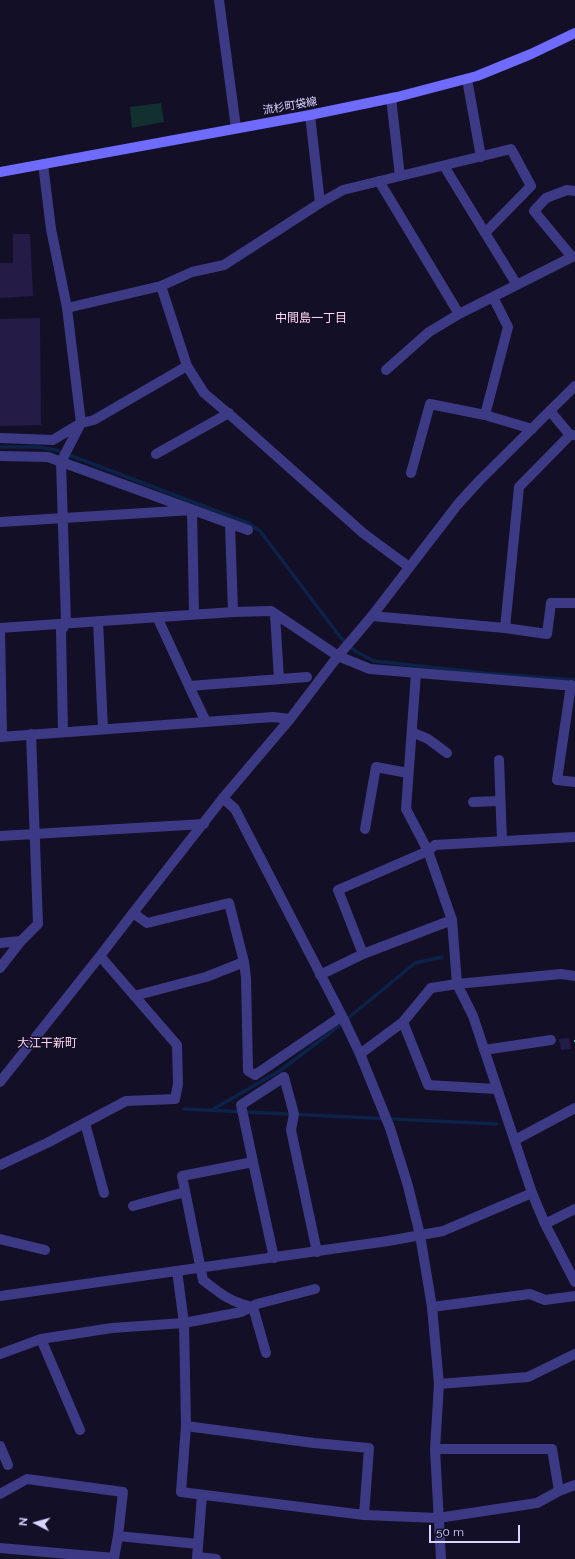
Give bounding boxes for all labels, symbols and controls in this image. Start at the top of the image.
street label: 流杉町袋線 [262,95,318,117]
district label: 中間島一丁目 [275,311,347,325]
district label: 大江干新町 [17,1036,77,1050]
north arrow [16,1503,56,1543]
text: N [17,1517,30,1527]
scale bar [431,1517,522,1543]
text: 50 m [436,1525,464,1539]

